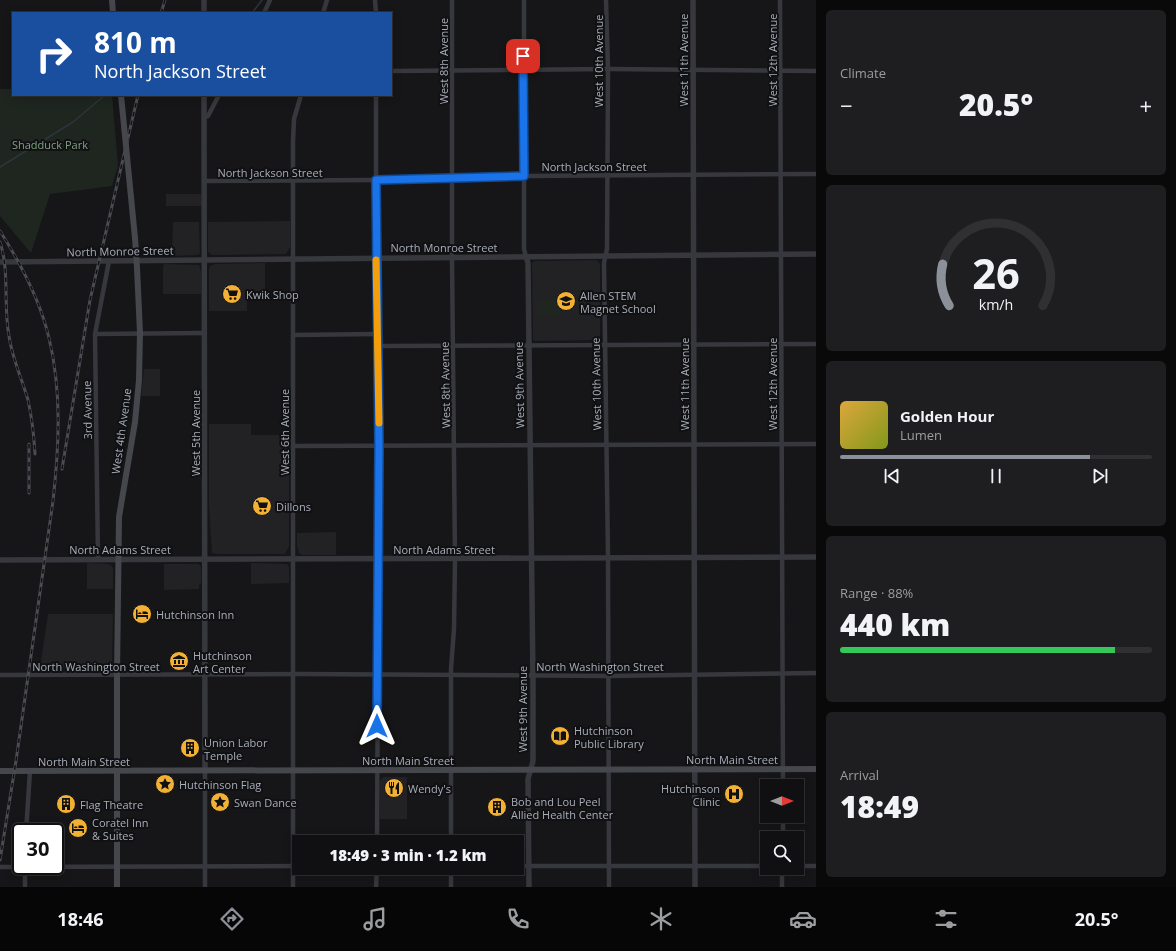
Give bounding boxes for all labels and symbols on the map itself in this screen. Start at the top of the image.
street label: West 11th Avenue [676,14,691,106]
street label: West 12th Avenue [765,14,780,106]
street label: West 10th Avenue [591,15,606,107]
street label: West 8th Avenue [436,18,451,104]
pin [506,39,540,73]
park label: Shadduck Park [12,137,88,152]
street label: North Jackson Street [541,159,647,174]
street label: North Jackson Street [217,165,323,180]
street label: North Monroe Street [390,240,498,255]
street label: North Monroe Street [66,243,174,259]
supermarket icon: Kwik Shop [221,283,243,305]
place label: Kwik Shop [246,287,299,302]
place label: Allen STEM Magnet School [580,288,656,316]
school or university icon: Allen STEM Magnet School [555,290,577,312]
street label: West 10th Avenue [588,337,604,431]
street label: West 11th Avenue [677,338,692,430]
street label: West 12th Avenue [765,338,780,430]
street label: West 8th Avenue [437,342,453,428]
street label: West 9th Avenue [511,342,527,428]
street label: 3rd Avenue [79,381,95,439]
street label: West 4th Avenue [108,387,134,475]
street label: West 6th Avenue [277,389,292,475]
street label: West 5th Avenue [188,390,203,476]
supermarket icon: Dillons [251,495,273,517]
place label: Dillons [276,499,311,514]
street label: North Adams Street [69,542,171,557]
street label: North Adams Street [393,542,495,557]
hotel icon: Hutchinson Inn [131,603,153,625]
place label: Hutchinson Inn [156,607,234,622]
place label: Hutchinson Art Center [193,648,252,676]
museum icon: Hutchinson Art Center [168,650,190,672]
street label: North Washington Street [32,659,160,674]
street label: North Washington Street [536,659,664,674]
street label: West 9th Avenue [515,666,530,752]
position arrow [356,705,398,747]
place label: Hutchinson Public Library [574,723,644,751]
library icon: Hutchinson Public Library [549,725,571,747]
place label: Union Labor Temple [204,735,268,763]
building icon: Union Labor Temple [179,737,201,759]
street label: North Main Street [686,752,778,767]
street label: North Main Street [362,753,454,768]
street label: North Main Street [38,754,130,769]
place icon: Hutchinson Flag [154,773,176,795]
place label: Hutchinson Flag [179,777,261,792]
restaurant icon: Wendy's [383,777,405,799]
north arrow [760,779,804,823]
place label: Wendy's [408,781,451,796]
place label: Hutchinson Clinic [661,781,720,809]
hospital icon: Hutchinson Clinic [723,783,745,805]
place icon: Swan Dance [209,791,231,813]
building icon: Flag Theatre [55,793,77,815]
place label: Bob and Lou Peel Allied Health Center [511,794,614,822]
place label: Swan Dance [234,795,297,810]
building icon: Bob and Lou Peel Allied Health Center [486,796,508,818]
place label: Flag Theatre [80,797,143,812]
place label: Coratel Inn & Suites [92,815,148,843]
hotel icon: Coratel Inn & Suites [67,817,89,839]
speed limit sign: 30 [12,823,64,875]

